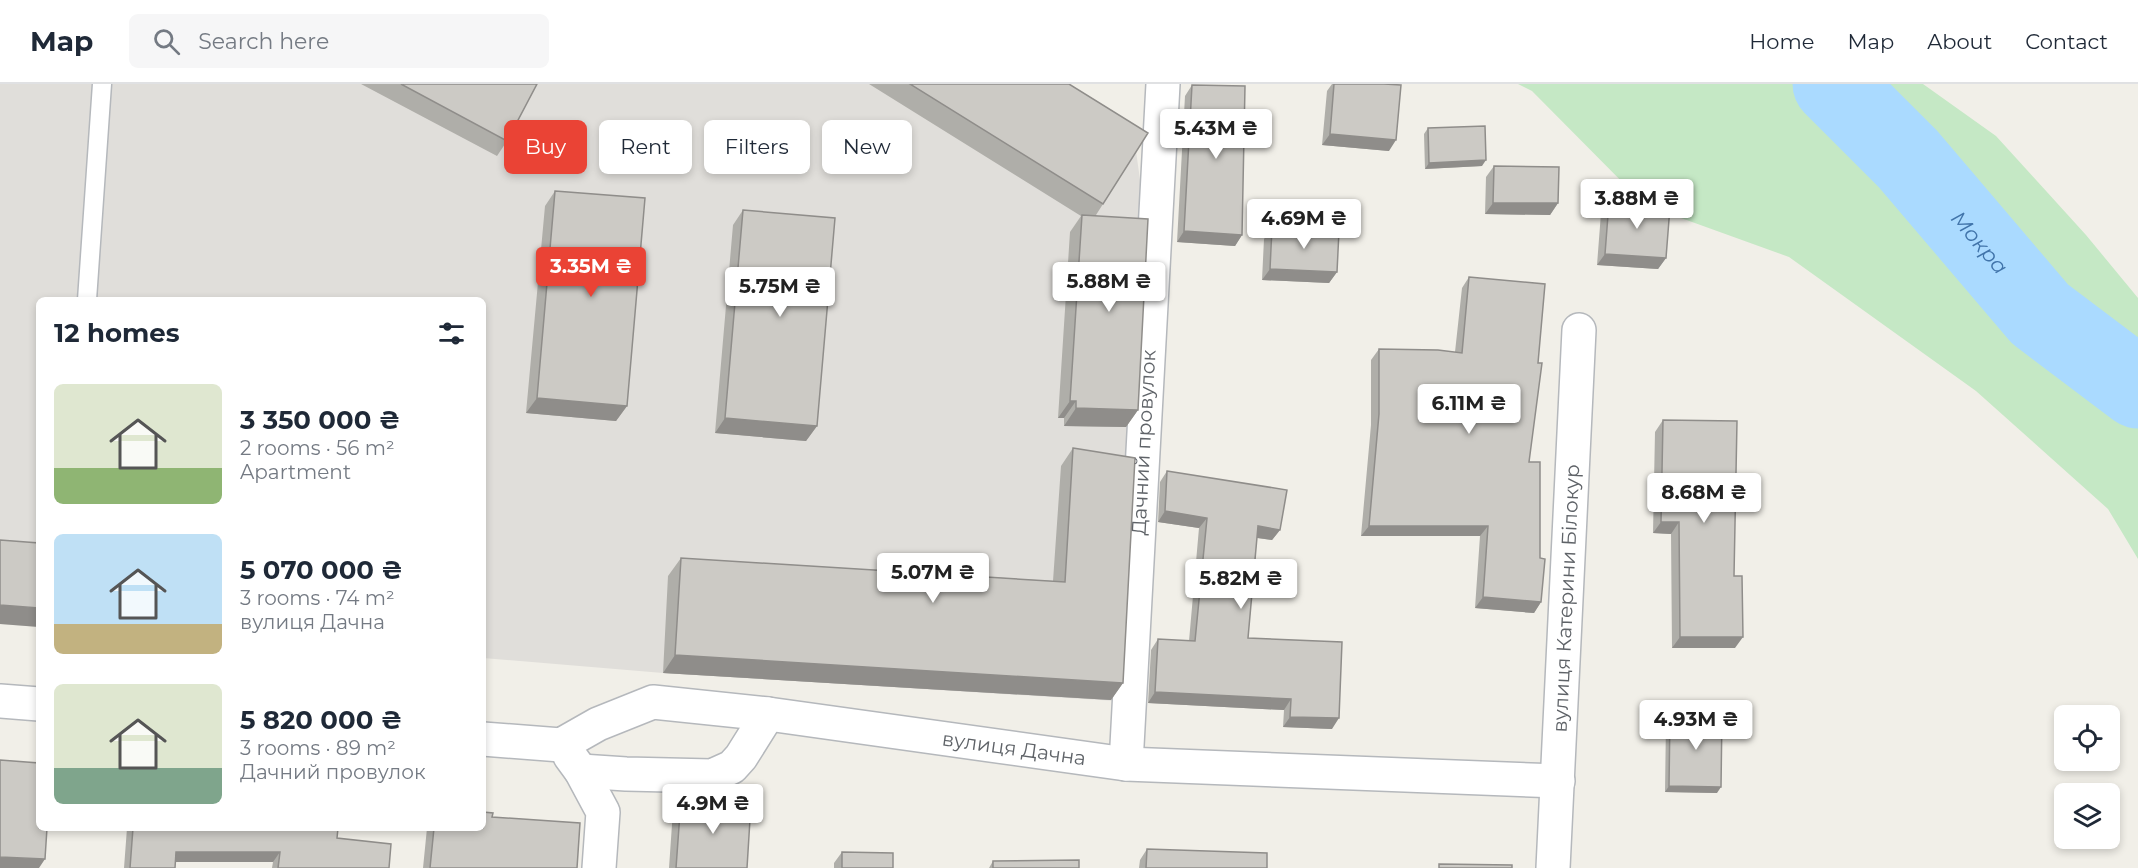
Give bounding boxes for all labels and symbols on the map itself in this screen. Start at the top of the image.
pin: 5.43M ₴ [1161,109,1271,160]
pin: 3.88M ₴ [1582,179,1692,230]
pin: 4.69M ₴ [1249,199,1359,250]
water label: Мокра [1946,206,2013,279]
pin: 3.35M ₴ [536,247,646,298]
pin: 5.88M ₴ [1054,262,1164,313]
pin: 5.75M ₴ [725,267,835,318]
street label: Дачний провулок [1126,349,1161,536]
pin: 6.11M ₴ [1414,384,1524,435]
street label: вулиця Катерини Білокур [1548,464,1585,733]
pin: 8.68M ₴ [1649,473,1759,524]
pin: 5.07M ₴ [878,553,988,604]
pin: 5.82M ₴ [1186,559,1296,610]
pin: 4.93M ₴ [1641,700,1751,751]
street label: вулиця Дачна [940,726,1087,770]
pin: 4.9M ₴ [664,784,762,835]

